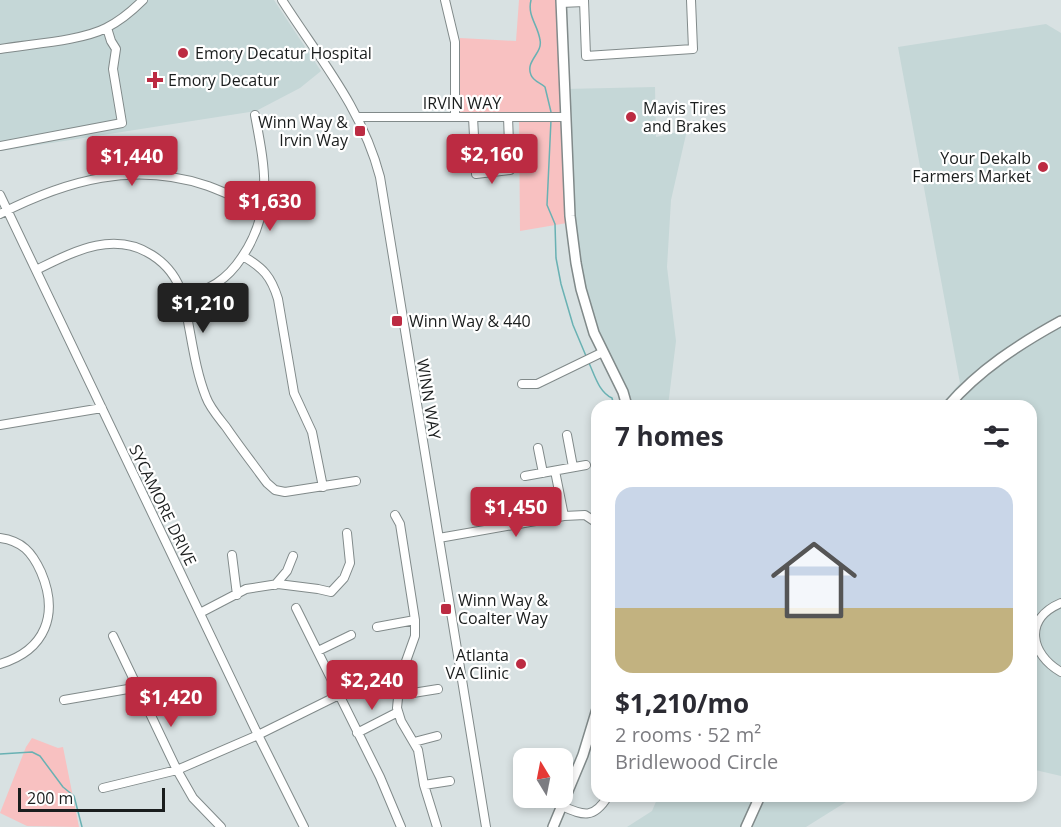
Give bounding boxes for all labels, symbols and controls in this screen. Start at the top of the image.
place label: Emory Decatur Hospital [195,42,372,64]
marker: Emory Decatur Hospital [176,46,190,60]
place label: Emory Decatur [168,69,280,91]
marker: Emory Decatur [146,71,164,89]
street label: IRVIN WAY [423,92,501,114]
place label: Mavis Tires and Brakes [643,97,726,137]
marker: Mavis Tires and Brakes [624,110,638,124]
place label: Winn Way & Irvin Way [258,111,349,151]
marker: Winn Way & Irvin Way [353,124,367,138]
pin: $2,160 [443,134,541,185]
pin: $1,440 [83,136,181,187]
text: $2,160 [461,140,523,167]
text: $1,440 [101,142,163,169]
place label: Your Dekalb Farmers Market [912,147,1031,187]
marker: Your Dekalb Farmers Market [1036,160,1050,174]
pin: $1,630 [221,181,319,232]
text: $1,630 [239,187,301,214]
pin: $1,210 [154,283,252,334]
text: $1,210 [172,289,234,316]
place label: Winn Way & 440 [409,310,531,332]
marker: Winn Way & 440 [390,314,404,328]
street label: WINN WAY [412,357,446,441]
text: 7 homes [615,418,724,454]
icon: filters [980,420,1013,453]
street label: SYCAMORE DRIVE [124,441,202,569]
pin: $1,450 [467,487,565,538]
text: $1,450 [485,493,547,520]
icon: home [760,526,868,634]
place label: Winn Way & Coalter Way [458,589,549,629]
marker: Winn Way & Coalter Way [439,602,453,616]
place label: Atlanta VA Clinic [446,644,509,684]
marker: Atlanta VA Clinic [514,657,528,671]
pin: $2,240 [323,660,421,711]
text: $2,240 [341,666,403,693]
pin: $1,420 [122,677,220,728]
text: $1,420 [140,683,202,710]
text: $1,210/mo [615,685,749,721]
text: 2 rooms · 52 m² [615,721,761,748]
north arrow [513,748,573,808]
map controls [513,748,573,808]
text: Bridlewood Circle [615,748,778,775]
scale bar [18,785,165,812]
text: 200 m [27,787,73,809]

